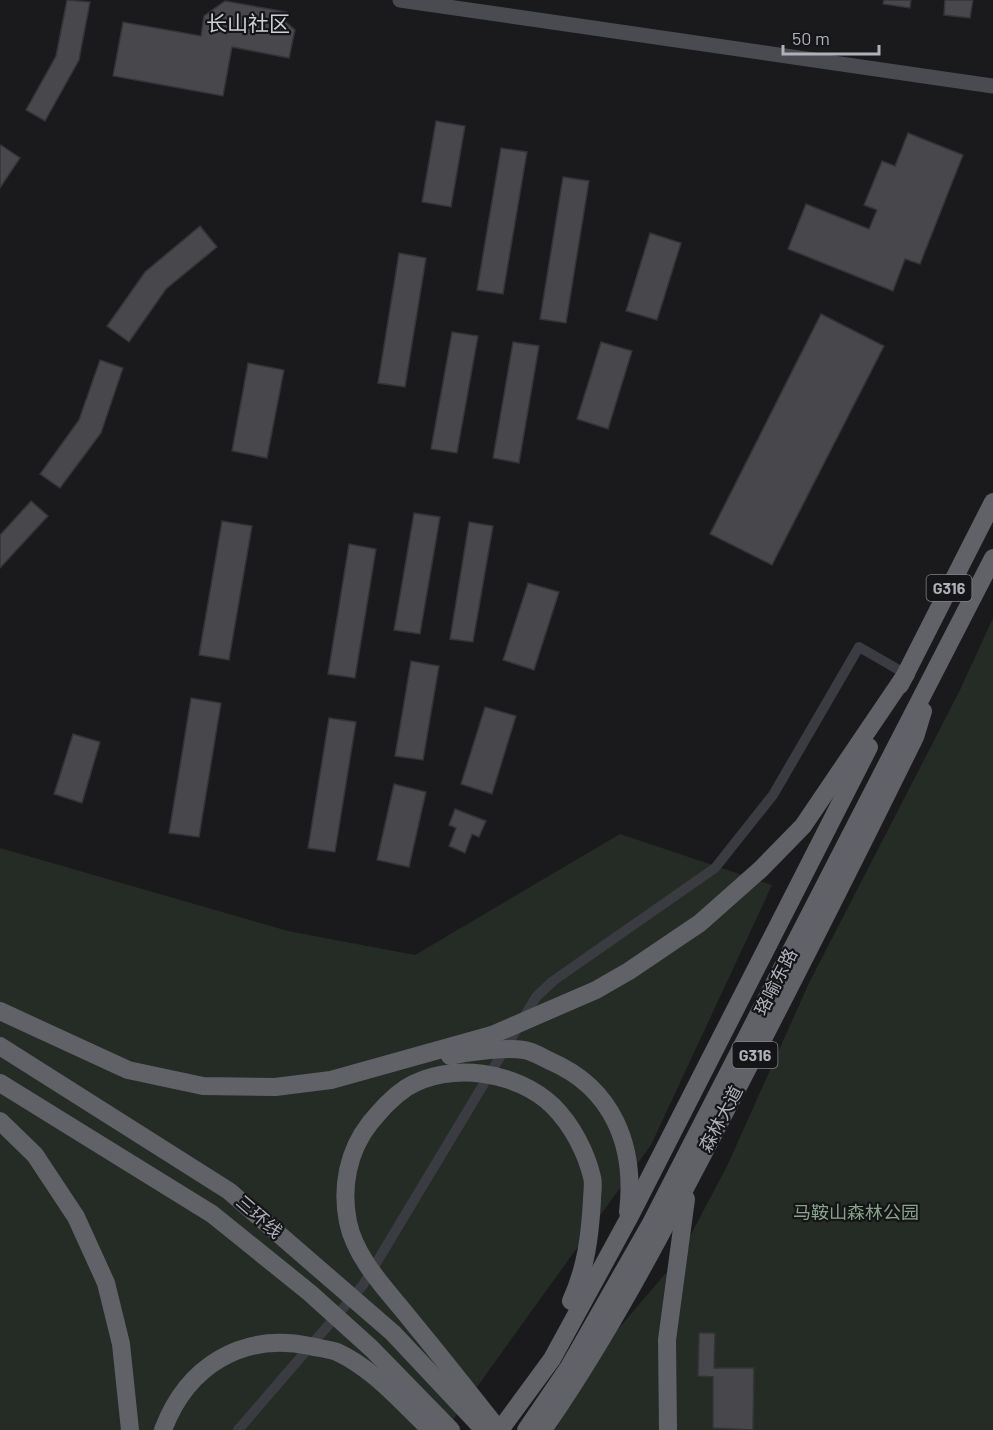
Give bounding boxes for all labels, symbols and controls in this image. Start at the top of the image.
district label: 长山社区 [206,10,290,35]
scale bar [783,18,879,56]
text: 50 m [792,27,830,49]
road number: G316 [926,575,972,601]
street label: 珞喻东路 [749,944,801,1019]
road number: G316 [732,1042,777,1068]
street label: 森林大道 [694,1082,747,1155]
street label: 三环线 [232,1190,287,1242]
park label: 马鞍山森林公园 [793,1201,919,1223]

